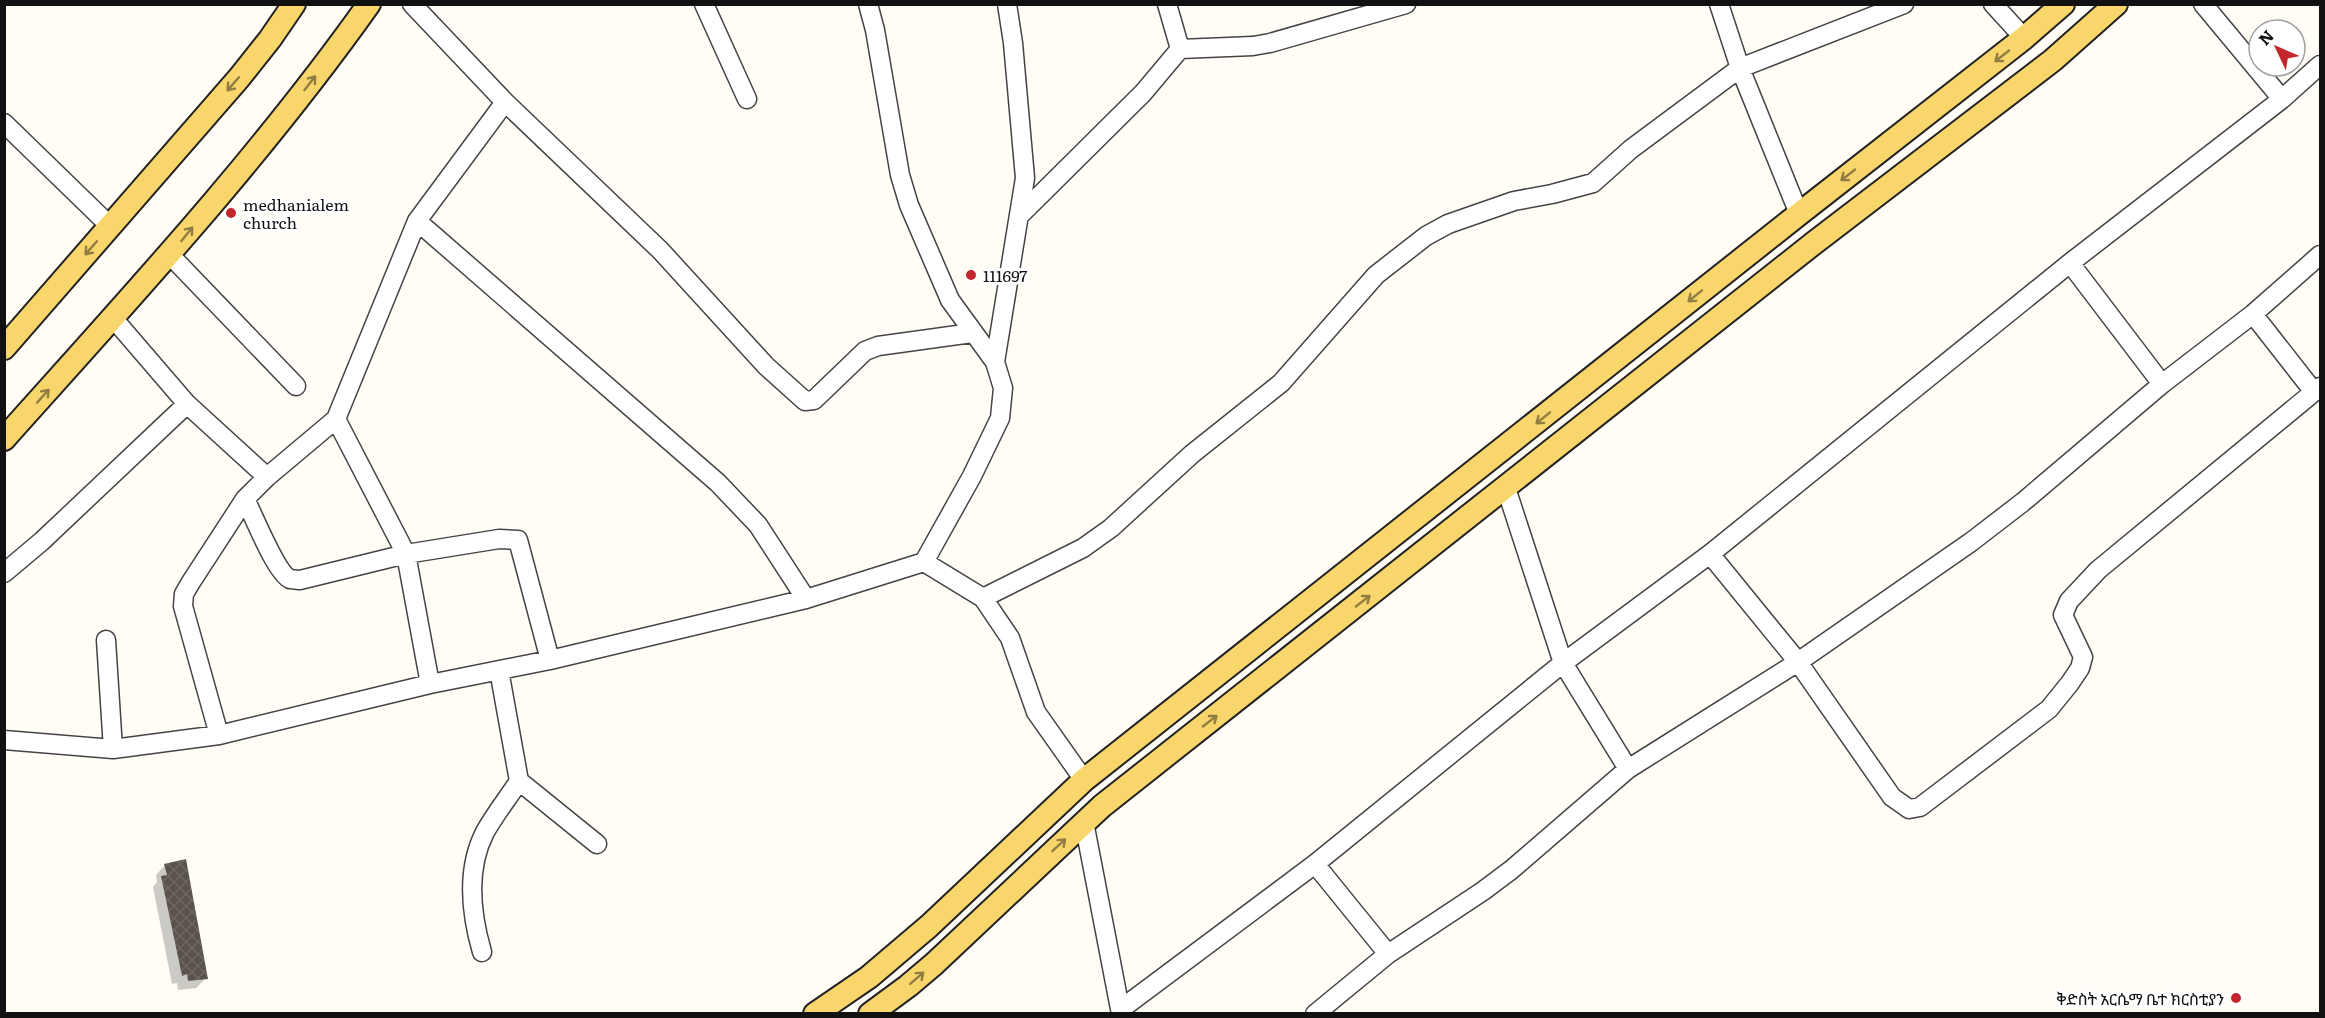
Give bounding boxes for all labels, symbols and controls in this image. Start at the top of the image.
north arrow [2247,18,2307,78]
text: N [2252,24,2279,50]
one-way arrow [1994,49,2010,62]
one-way arrow [226,76,240,91]
one-way arrow [304,76,317,92]
one-way arrow [1840,169,1856,182]
place label: medhanialem church [243,192,349,234]
marker: medhanialem church [224,206,238,220]
one-way arrow [180,227,194,242]
one-way arrow [85,240,98,256]
place label: 111697 [983,263,1027,287]
marker: 111697 [964,268,978,282]
one-way arrow [1687,290,1703,303]
one-way arrow [36,388,50,403]
one-way arrow [1535,411,1551,424]
one-way arrow [1355,595,1371,608]
one-way arrow [1202,715,1218,728]
one-way arrow [1051,838,1066,852]
one-way arrow [909,972,925,985]
place label: ቅድስት አርሴማ ቤተ ክርስቲያን [2056,986,2224,1010]
marker: ቅድስት አርሴማ ቤተ ክርስቲያን [2229,991,2243,1005]

